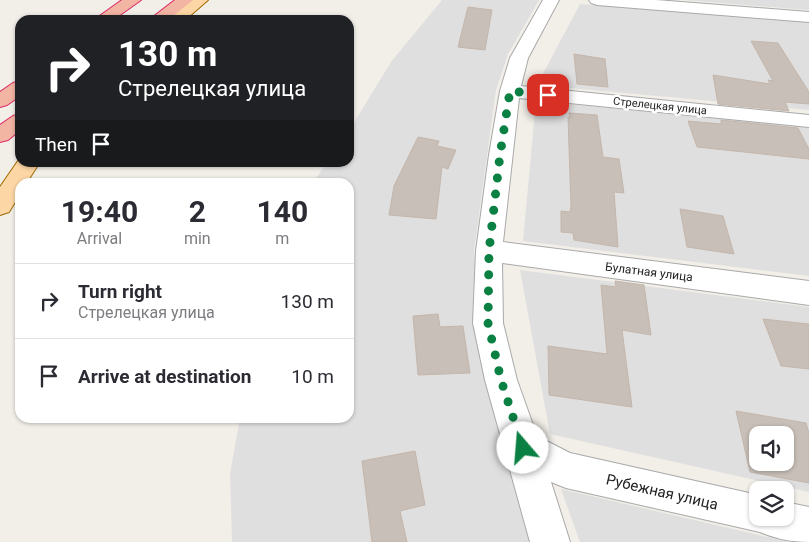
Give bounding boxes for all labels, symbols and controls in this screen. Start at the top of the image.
text: 130 m [118,34,217,75]
icon: right [35,35,100,100]
pin [527,74,569,116]
text: Стрелецкая улица [118,76,306,101]
icon: arrive [534,81,562,109]
street label: Стрелецкая улица [613,95,707,117]
icon: arrive [87,130,115,158]
text: Then [35,133,77,156]
text: 19:40 [61,194,138,229]
text: 2 [189,194,206,229]
text: 140 [257,194,308,229]
text: Arrival [77,229,122,248]
text: min [184,229,211,248]
text: m [275,229,289,248]
street label: Булатная улица [604,260,694,284]
text: Turn right [78,280,162,303]
icon: right [35,287,63,315]
text: 130 m [281,290,334,313]
text: Стрелецкая улица [78,303,215,322]
icon: arrive [35,362,63,390]
text: Arrive at destination [78,365,251,388]
text: 10 m [291,365,334,388]
position arrow [496,421,548,473]
map controls [749,426,794,526]
button: sound [749,426,794,471]
street label: Рубежная улица [604,470,720,514]
button: layers [749,481,794,526]

